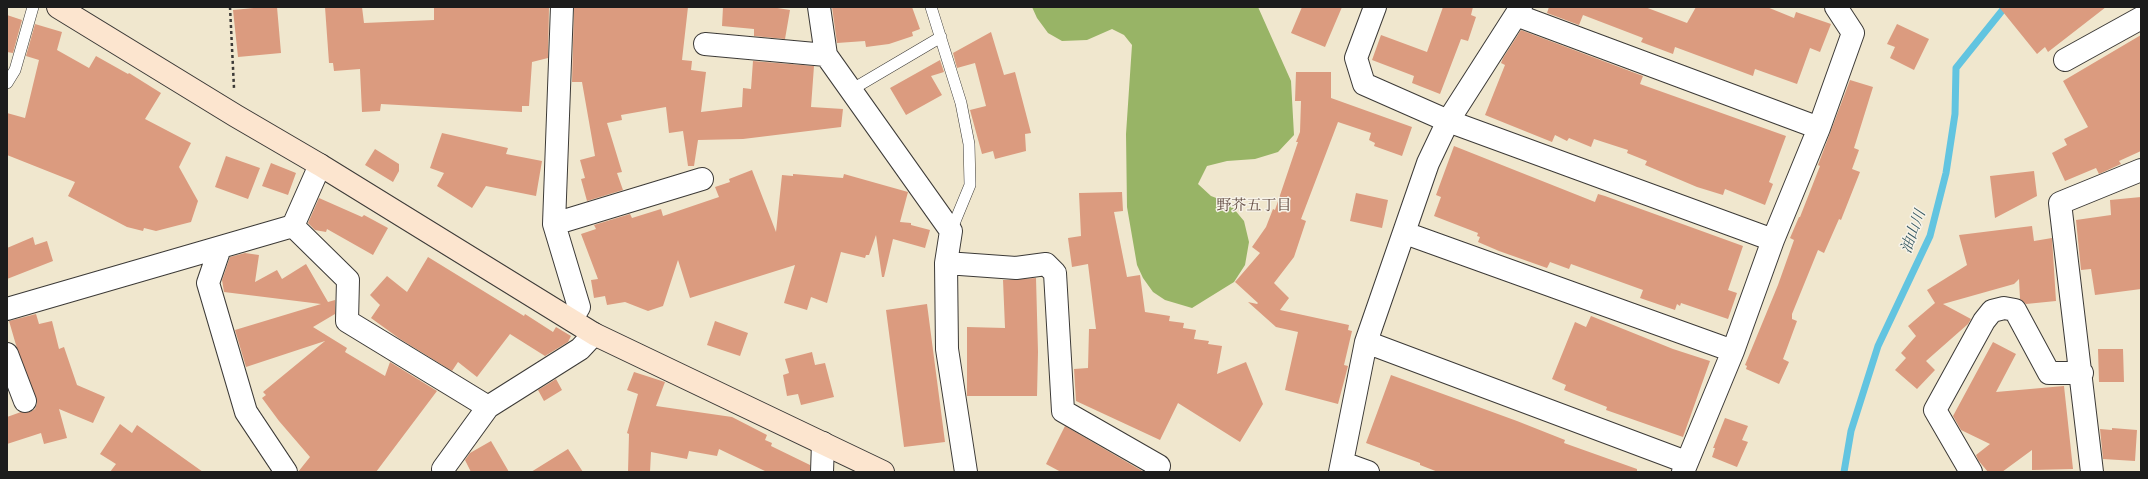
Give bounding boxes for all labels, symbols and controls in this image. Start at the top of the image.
district label: 野芥五丁目 [1217,197,1291,215]
water label: 油山川 [1898,208,1930,256]

